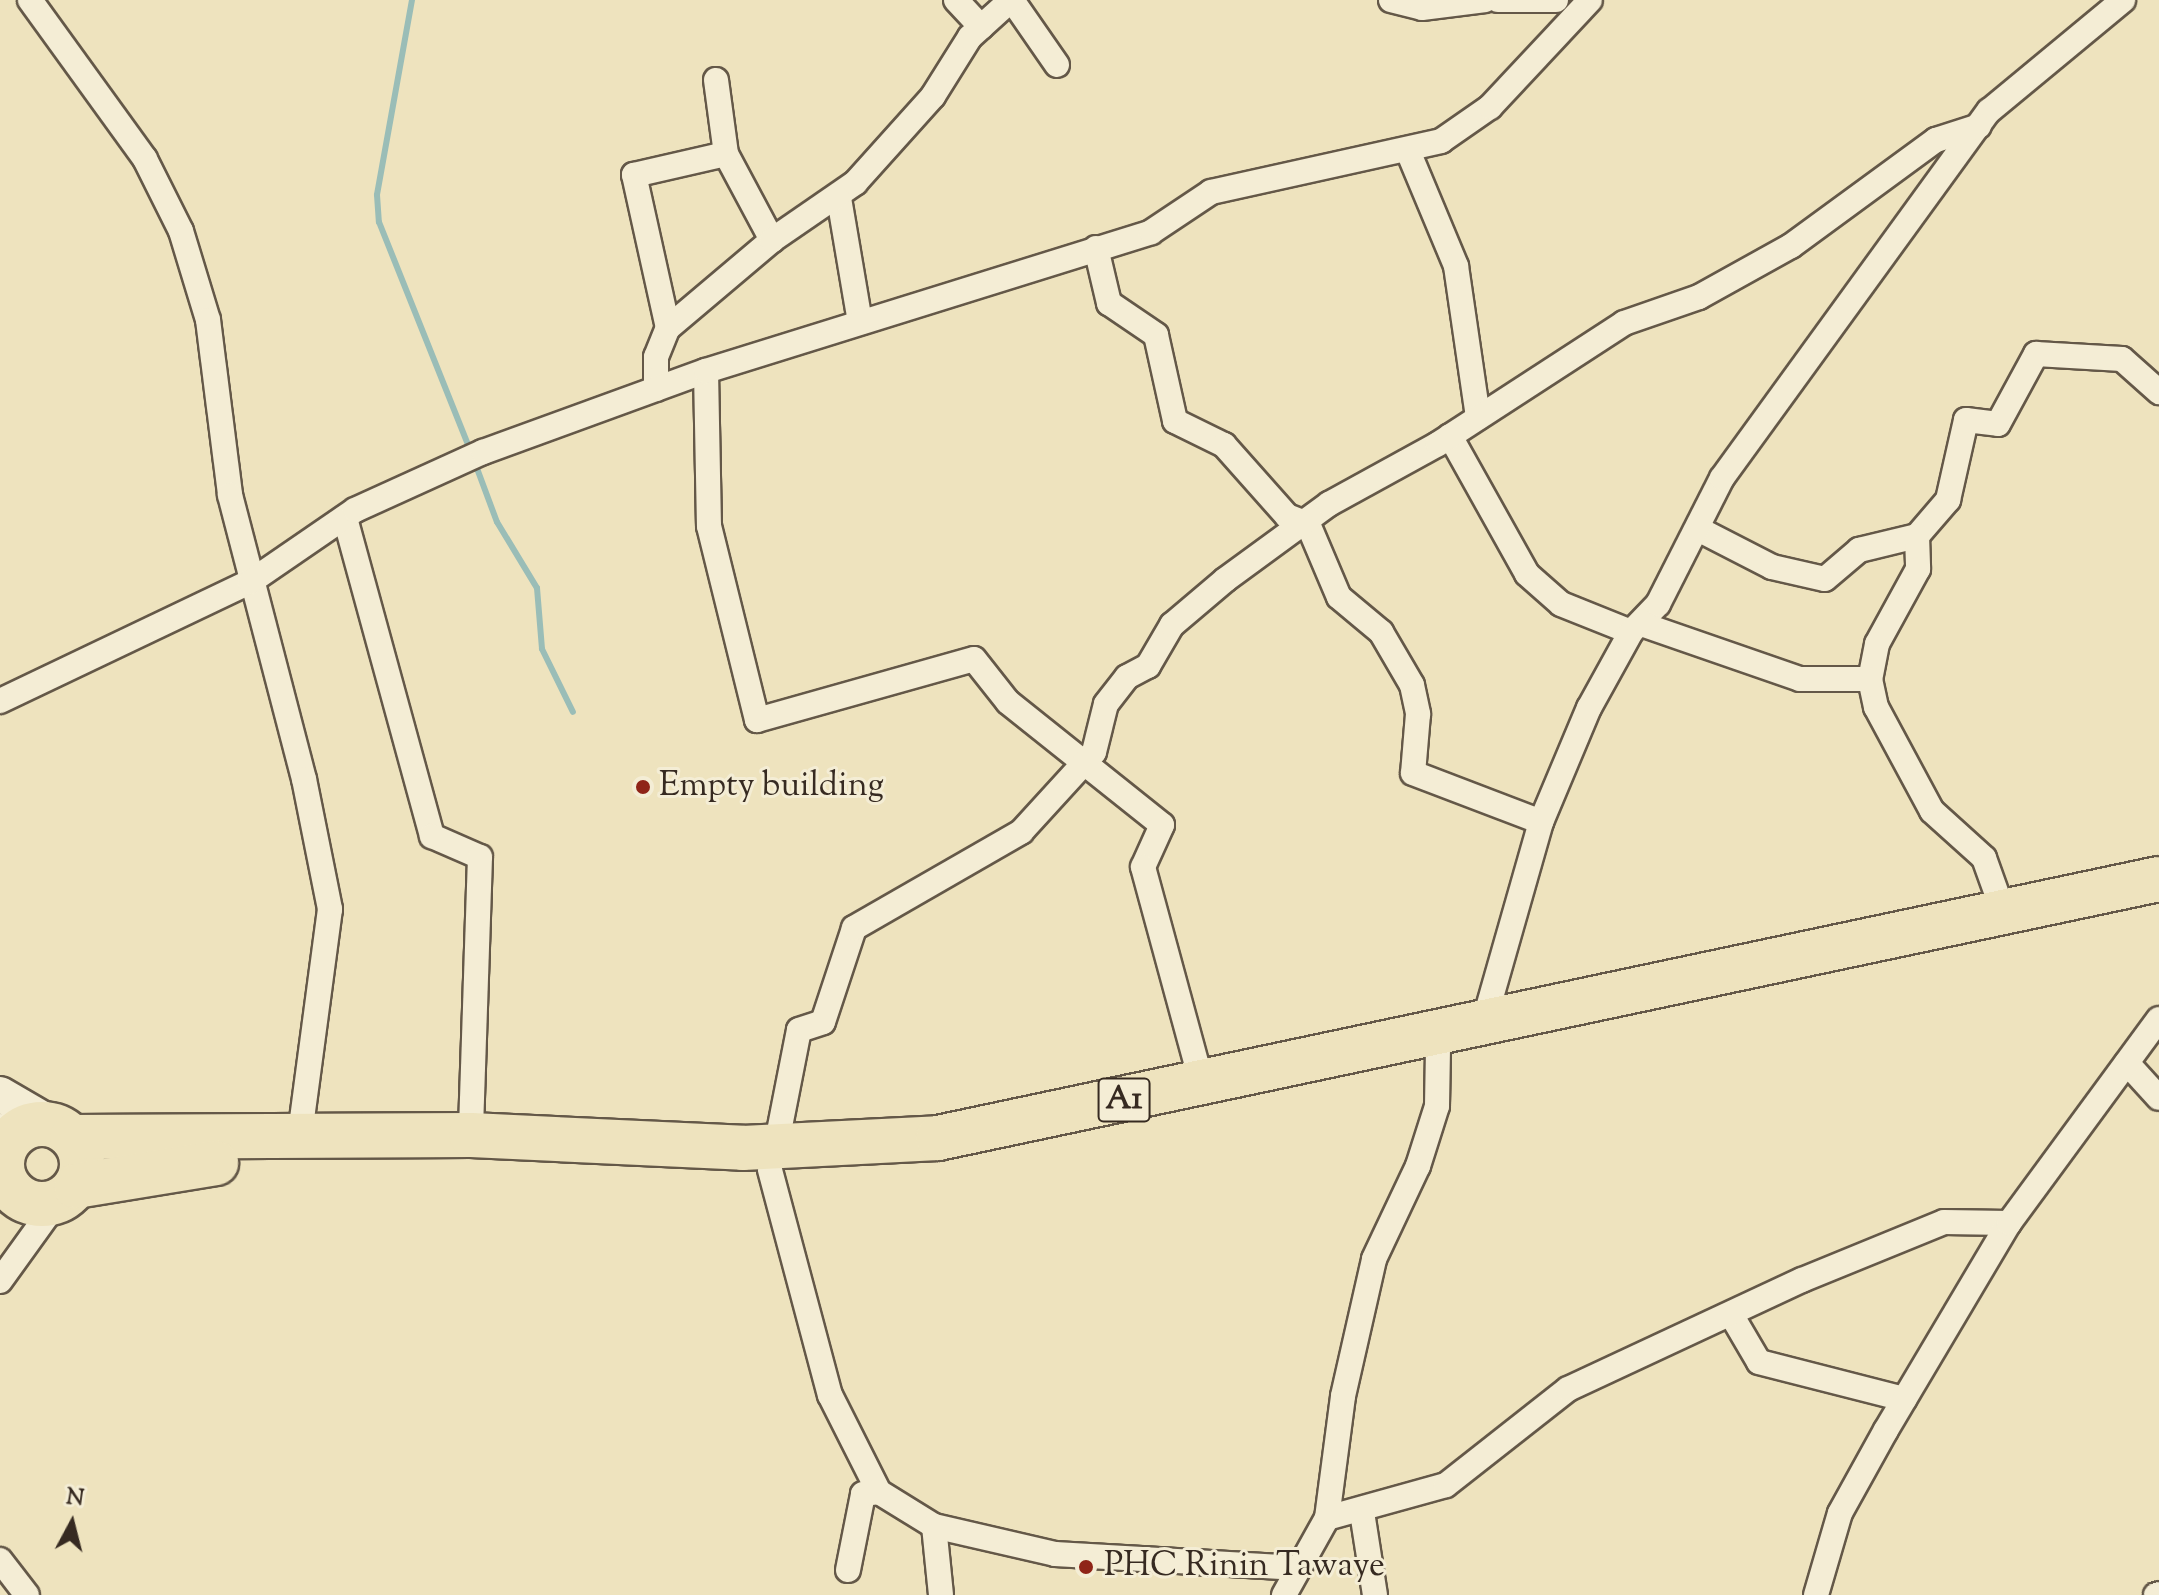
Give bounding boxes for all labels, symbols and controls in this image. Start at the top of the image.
place label: Empty building [659,767,884,807]
marker: Empty building [634,778,652,796]
road number: A1 [1096,1072,1152,1128]
text: N [64,1482,86,1516]
north arrow [32,1483,112,1563]
place label: PHC Rinin Tawaye [1104,1547,1385,1587]
marker: PHC Rinin Tawaye [1075,1556,1097,1578]

